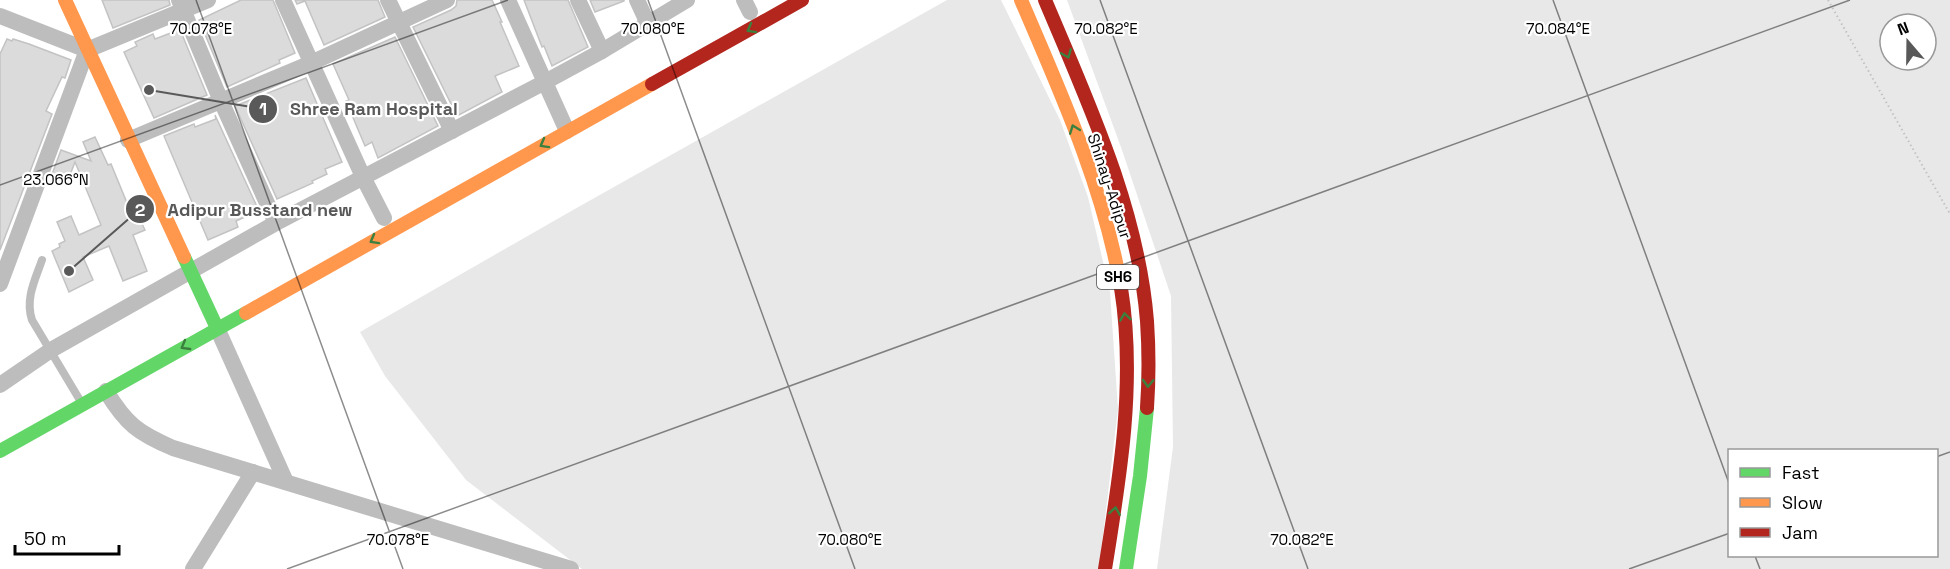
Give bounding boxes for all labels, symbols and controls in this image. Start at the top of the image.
north arrow [1878,12,1938,72]
text: N [1894,17,1912,40]
text: 70.078°E [170,19,232,38]
text: 70.080°E [621,19,685,38]
text: 70.082°E [1074,19,1138,38]
text: 70.084°E [1526,19,1590,38]
one-way arrow [746,21,757,33]
one-way arrow [1060,48,1072,59]
callout: Shree Ram Hospital [248,91,470,127]
text: 1 [259,97,267,120]
text: Shree Ram Hospital [290,97,458,120]
one-way arrow [1069,124,1082,135]
street label: Shinay-Adipur [1083,131,1136,242]
one-way arrow [540,137,550,149]
text: 23.066°N [23,170,89,189]
callout: Adipur Busstand new [125,191,364,227]
text: 2 [135,198,146,221]
text: Adipur Busstand new [168,198,353,221]
one-way arrow [370,233,380,244]
road number: SH6 [1097,265,1139,289]
one-way arrow [1119,312,1131,322]
one-way arrow [181,338,191,350]
one-way arrow [1142,379,1155,388]
legend [1728,449,1938,557]
text: Fast [1782,461,1819,484]
text: Slow [1782,491,1823,514]
one-way arrow [1108,507,1120,516]
scale bar [15,518,118,556]
text: Jam [1782,521,1818,544]
text: 50 m [24,527,66,550]
text: 70.078°E [367,530,429,549]
text: 70.080°E [818,530,882,549]
text: 70.082°E [1270,530,1334,549]

